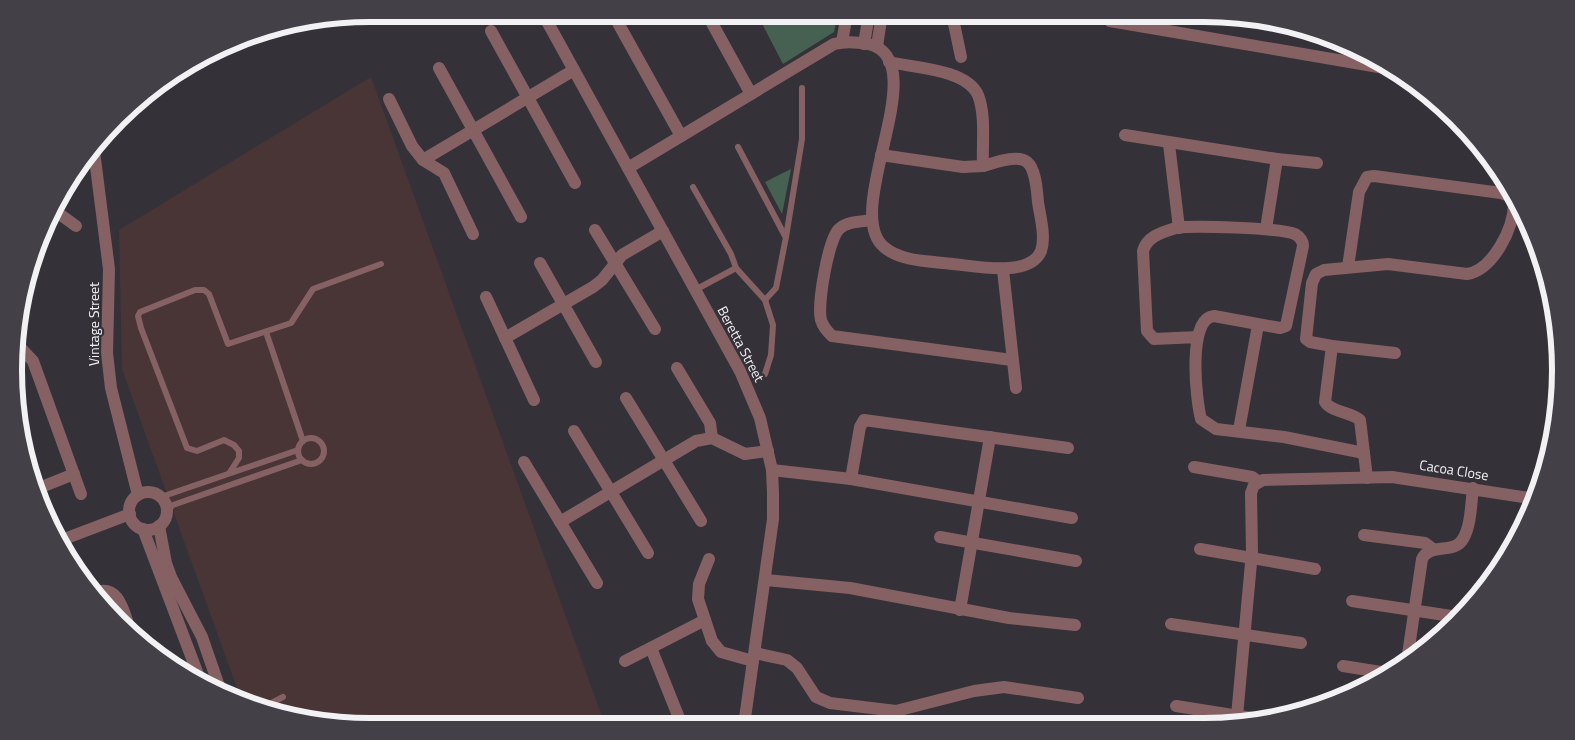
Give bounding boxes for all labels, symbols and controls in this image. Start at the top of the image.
street label: Vintage Street [83,282,104,366]
street label: Beretta Street [713,302,770,386]
street label: Cacoa Close [1418,454,1490,485]

